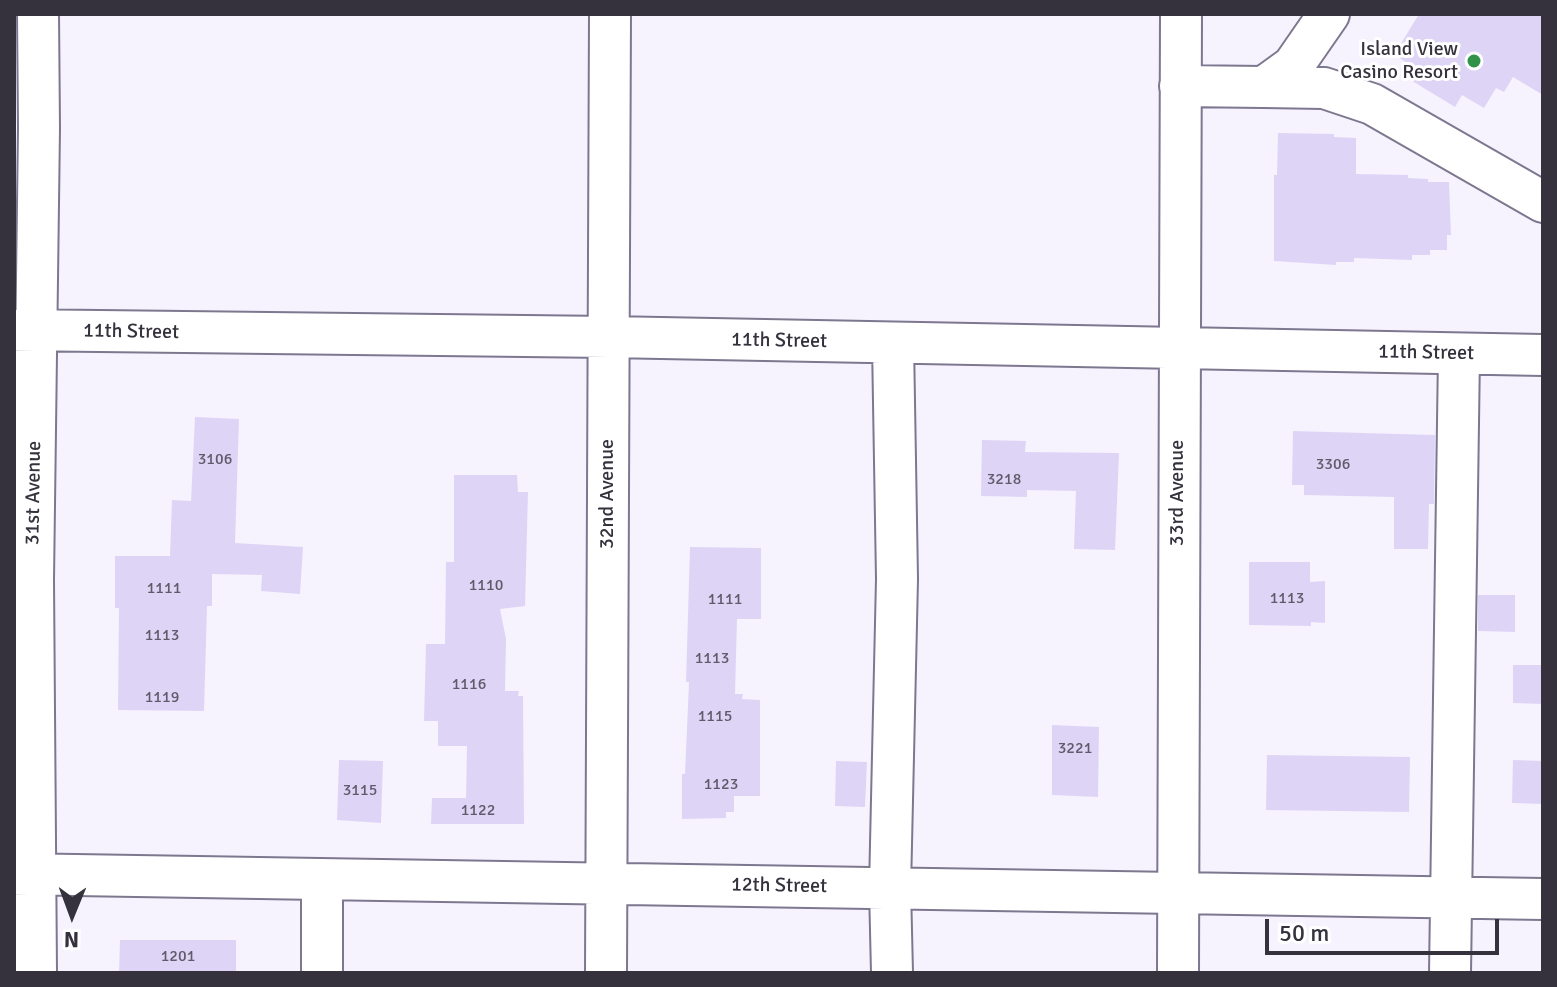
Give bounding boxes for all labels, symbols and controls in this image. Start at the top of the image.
place label: Island View Casino Resort [1340,38,1458,85]
marker: Island View Casino Resort [1465,52,1483,70]
street label: 11th Street [83,319,179,345]
street label: 11th Street [731,328,827,354]
street label: 11th Street [1378,340,1474,366]
street label: 32nd Avenue [596,439,620,549]
street label: 33rd Avenue [1166,440,1190,546]
street label: 31st Avenue [21,441,47,545]
house number: 3106 [198,450,232,470]
house number: 3306 [1316,455,1350,475]
house number: 3218 [987,470,1021,490]
house number: 1110 [469,576,503,596]
house number: 1111 [147,579,181,599]
house number: 1113 [1270,589,1304,609]
house number: 1111 [708,590,742,610]
house number: 1113 [145,626,179,646]
house number: 1113 [695,649,729,669]
house number: 1116 [452,675,486,695]
house number: 1119 [145,688,179,708]
house number: 1115 [698,707,732,727]
house number: 3221 [1058,739,1092,759]
house number: 1123 [704,775,738,795]
house number: 3115 [343,781,377,801]
house number: 1122 [461,801,495,821]
street label: 12th Street [731,873,827,899]
north arrow [32,875,112,955]
scale bar [1269,903,1503,953]
text: 50 m [1279,918,1329,948]
text: N [64,926,79,953]
house number: 1201 [161,947,195,967]

